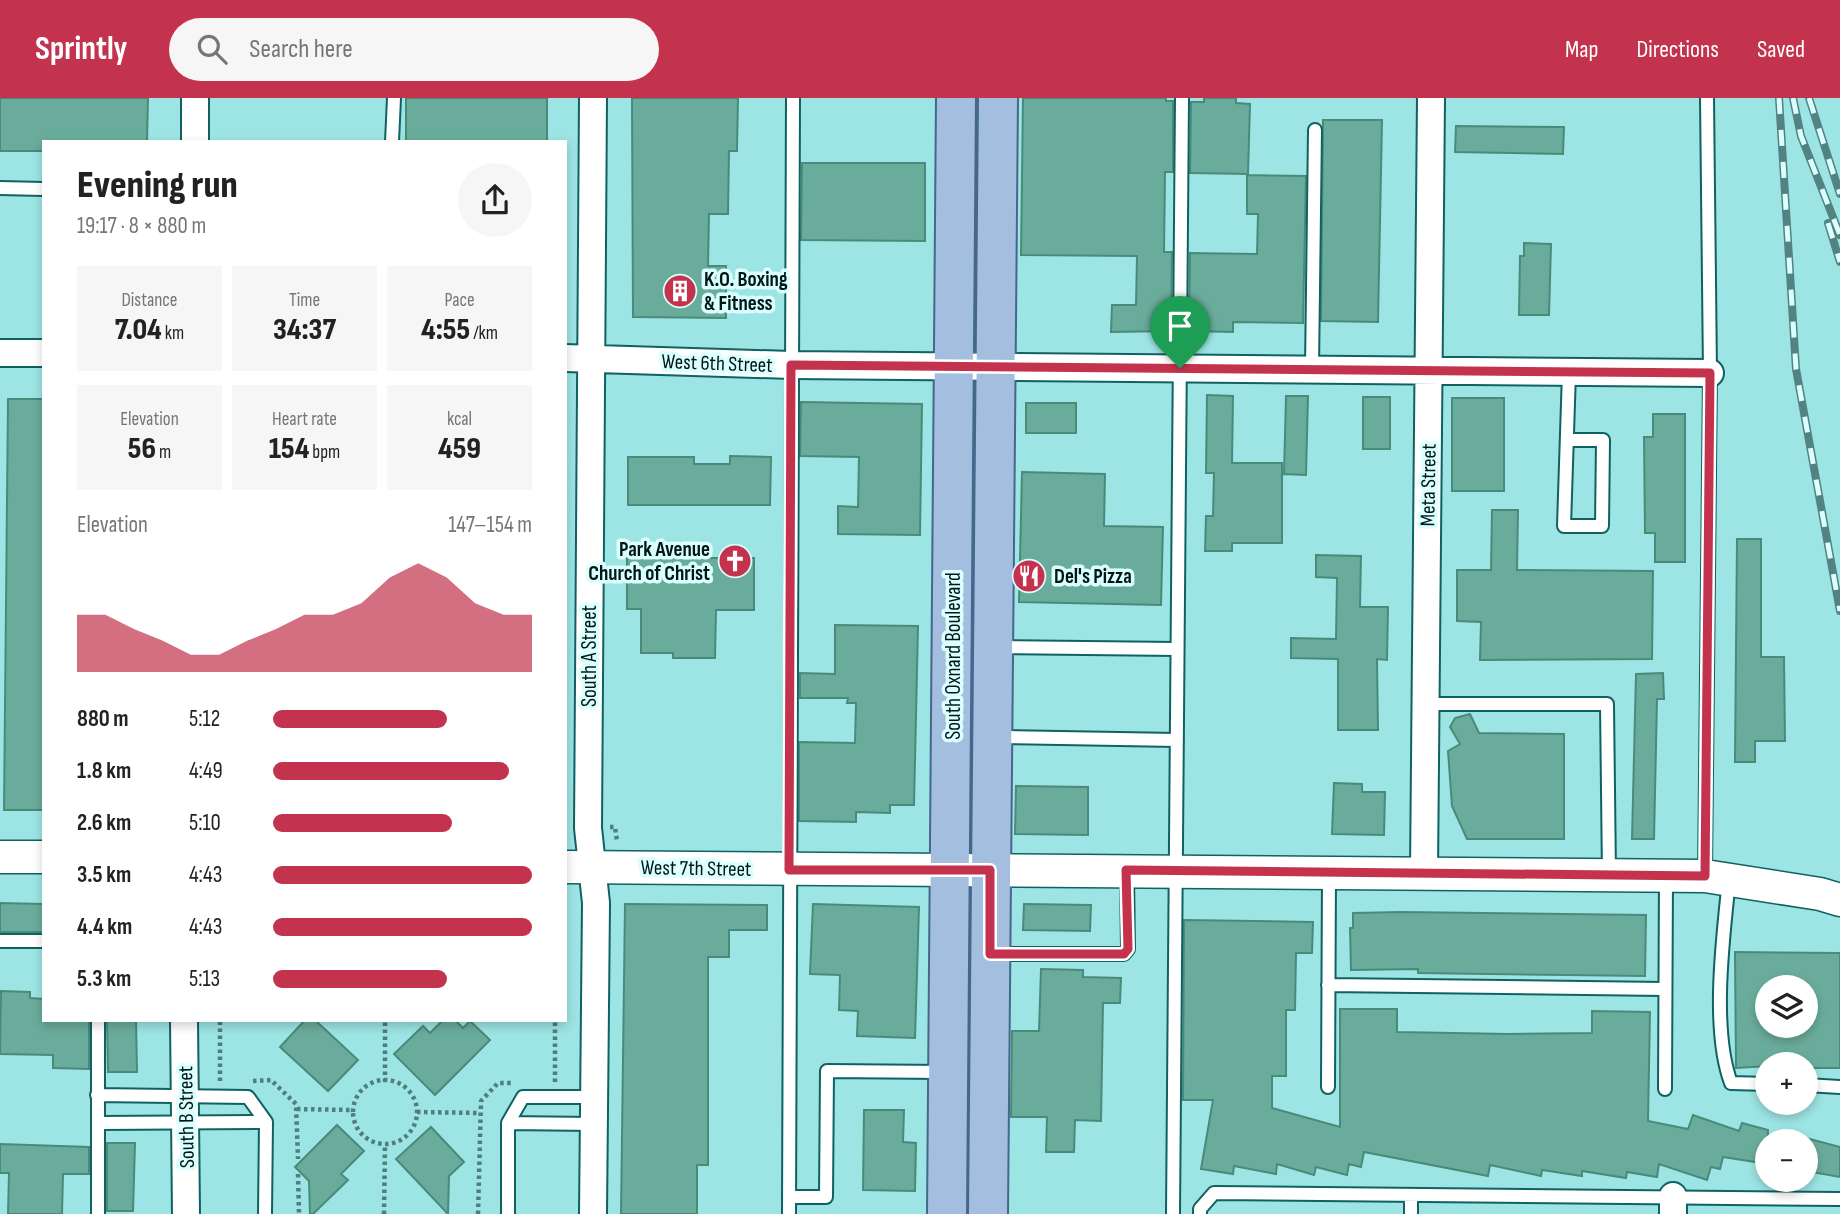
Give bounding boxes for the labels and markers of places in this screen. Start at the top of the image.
place label: K.O. Boxing & Fitness [704,267,788,316]
building icon: K.O. Boxing & Fitness [661,272,699,310]
pin [1150,296,1210,368]
place label: Park Avenue Church of Christ [588,537,710,586]
church icon: Park Avenue Church of Christ [716,542,754,580]
restaurant icon: Del's Pizza [1010,557,1048,595]
place label: Del's Pizza [1054,564,1132,589]

